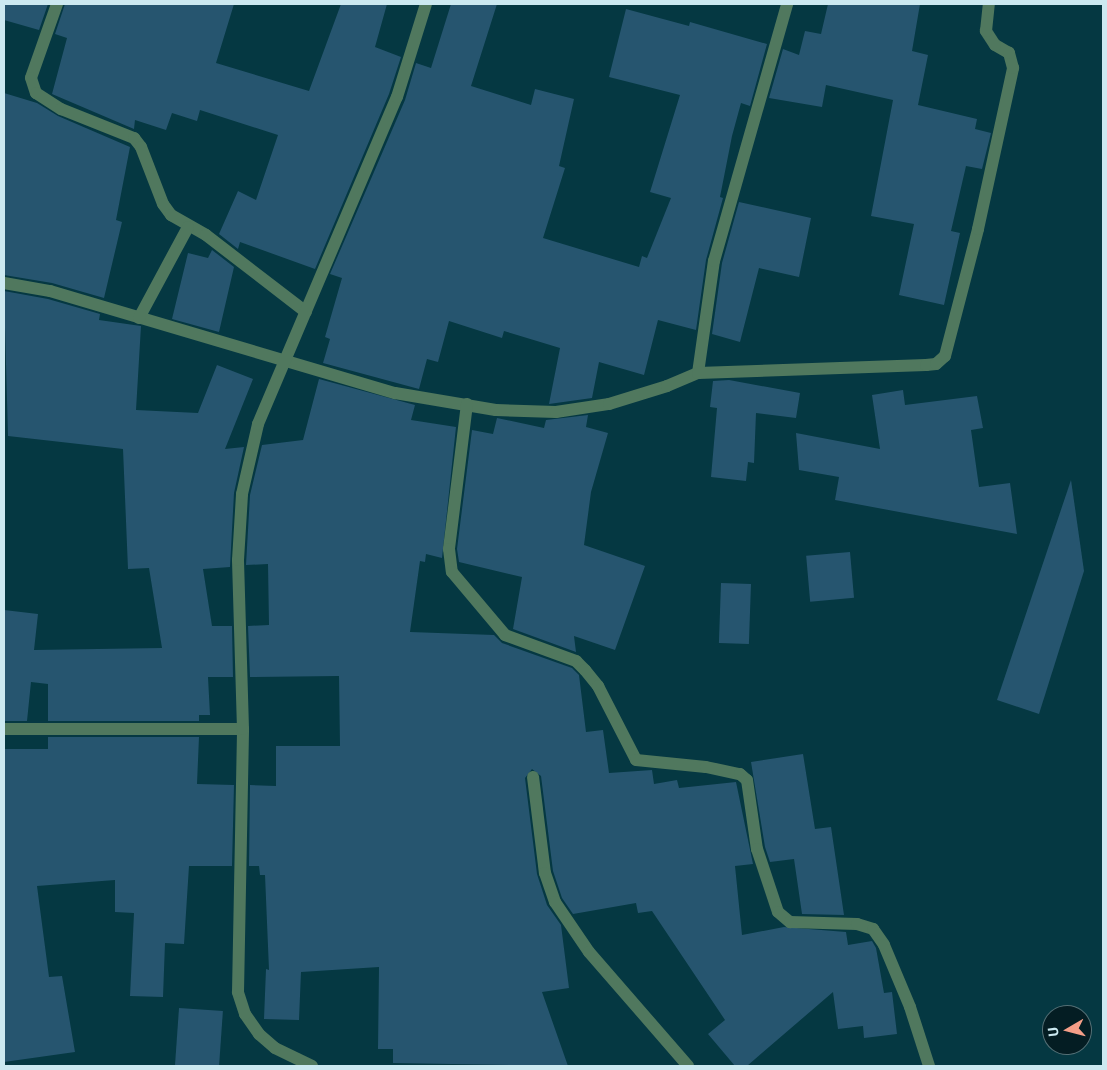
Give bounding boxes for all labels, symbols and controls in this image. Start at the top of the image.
north arrow [1042,1005,1092,1055]
text: U [1045,1026,1062,1038]

